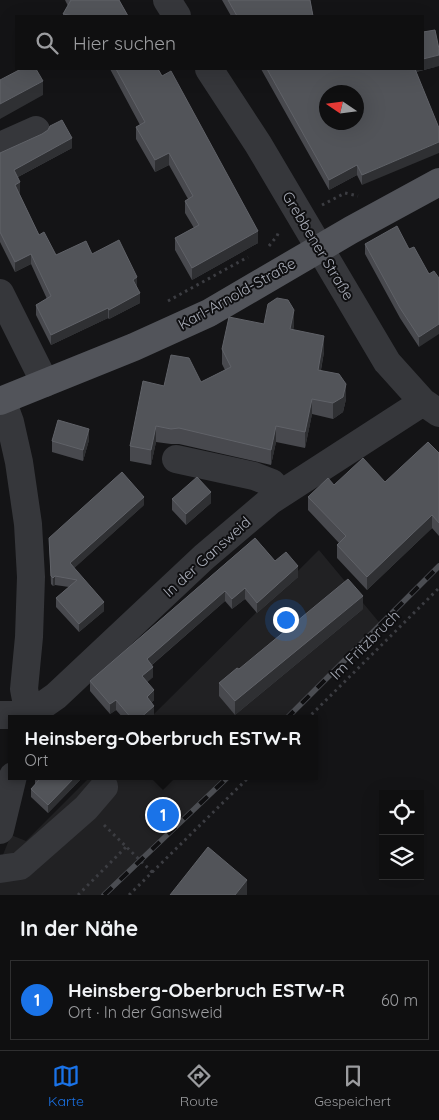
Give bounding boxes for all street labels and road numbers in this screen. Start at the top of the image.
street label: Grebbener Straße [278,188,358,304]
street label: Karl-Arnold-Straße [175,253,299,334]
street label: In der Gansweid [159,512,254,601]
street label: Im Fritzbruch [326,606,403,683]

